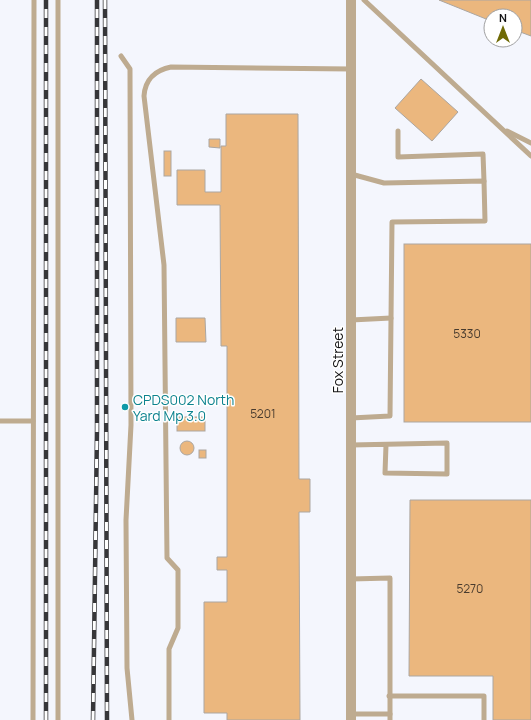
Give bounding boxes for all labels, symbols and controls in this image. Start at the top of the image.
north arrow [483,8,523,48]
text: N [499,10,507,25]
house number: 5330 [453,325,481,342]
street label: Fox Street [328,326,347,393]
place label: CPDS002 North Yard Mp 3.0 [133,390,234,425]
marker: CPDS002 North Yard Mp 3.0 [120,402,130,412]
house number: 5201 [250,405,276,422]
house number: 5270 [457,580,483,597]

